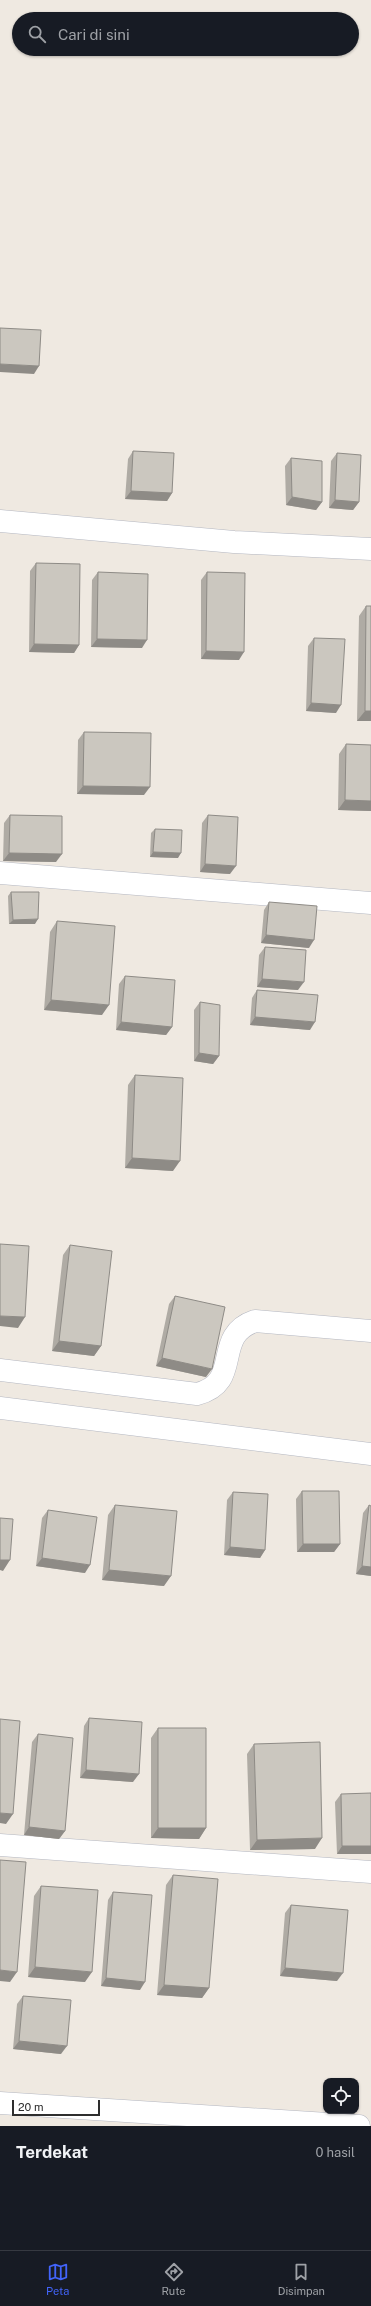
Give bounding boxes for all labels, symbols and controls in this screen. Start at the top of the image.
search box [12,12,359,56]
icon: search [26,23,48,45]
text: Cari di sini [58,26,130,43]
map controls [323,2078,359,2114]
button: locate [323,2078,359,2114]
scale bar [12,2098,100,2117]
text: 20 m [18,2101,43,2113]
text: Terdekat [16,2142,88,2162]
text: 0 hasil [315,2145,355,2160]
tab: Peta [46,2261,69,2297]
tab: Rute [161,2261,186,2297]
tab: Disimpan [278,2261,325,2297]

